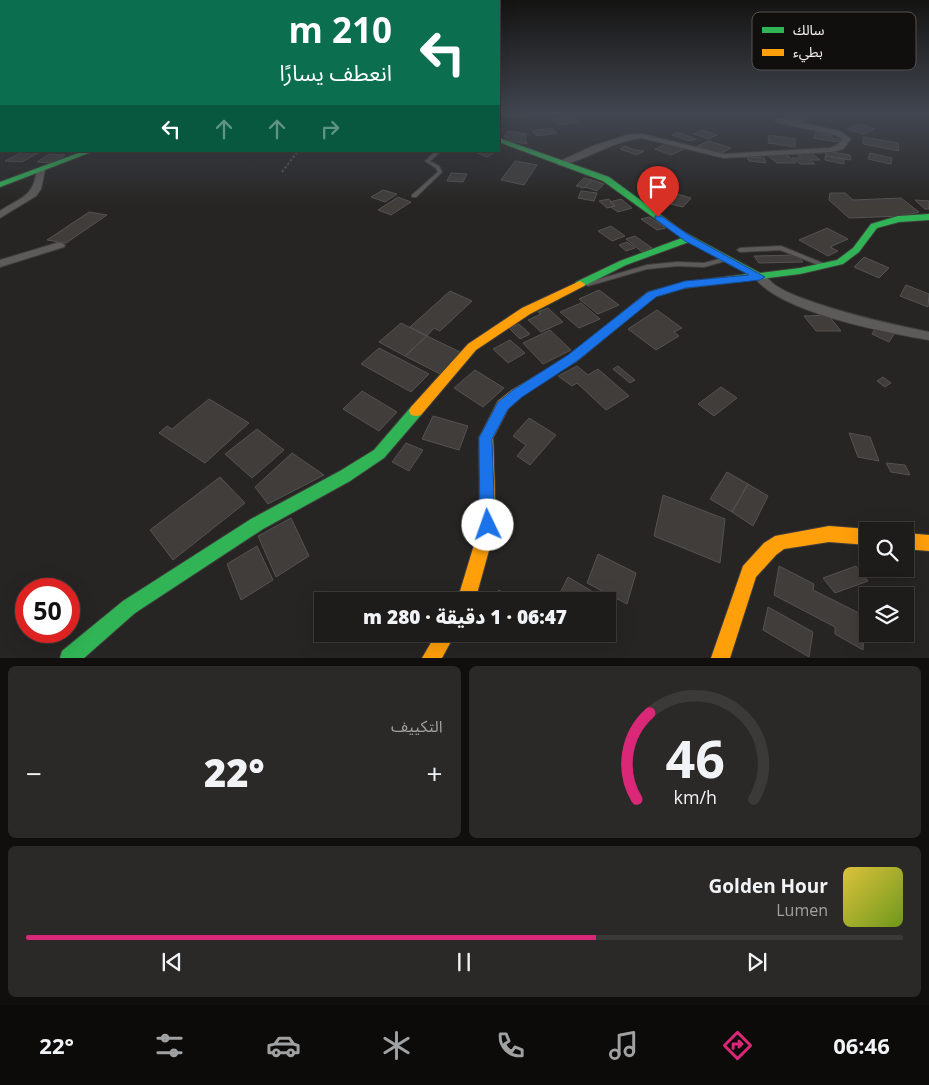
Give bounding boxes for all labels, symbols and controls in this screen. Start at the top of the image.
text: 210 m [288,6,392,53]
legend [752,12,916,70]
icon: left [410,20,475,85]
text: سالك [793,20,825,39]
text: بطيء [793,42,823,63]
text: انعطف يسارًا [279,57,392,87]
icon: left [157,115,185,143]
icon: ahead [210,115,238,143]
icon: ahead [263,115,291,143]
icon: right [316,115,344,143]
pin [637,166,679,217]
icon: arrive [644,173,672,201]
position arrow [461,498,513,550]
map controls [859,522,914,642]
button: search [859,522,914,577]
speed limit sign: 50 [15,578,80,643]
button: layers [859,587,914,642]
text: 06:47 · 1 دقيقة · 280 m [363,604,567,630]
text: التكييف [391,715,443,737]
text: 46 [665,722,724,793]
text: 22° [204,746,265,798]
text: − [26,754,42,792]
text: + [426,754,443,792]
text: km/h [673,785,716,809]
text: Golden Hour [709,873,828,899]
text: Lumen [776,899,828,921]
icon: previous [158,948,186,976]
icon: pause [450,948,478,976]
icon: next [743,948,771,976]
icon: filters [152,1028,187,1063]
icon: car [266,1028,301,1063]
icon: climate [379,1028,414,1063]
icon: phone [493,1028,528,1063]
icon: music [606,1028,641,1063]
icon: directions [720,1028,755,1063]
text: 22° [39,1030,74,1060]
text: 06:46 [833,1030,890,1060]

